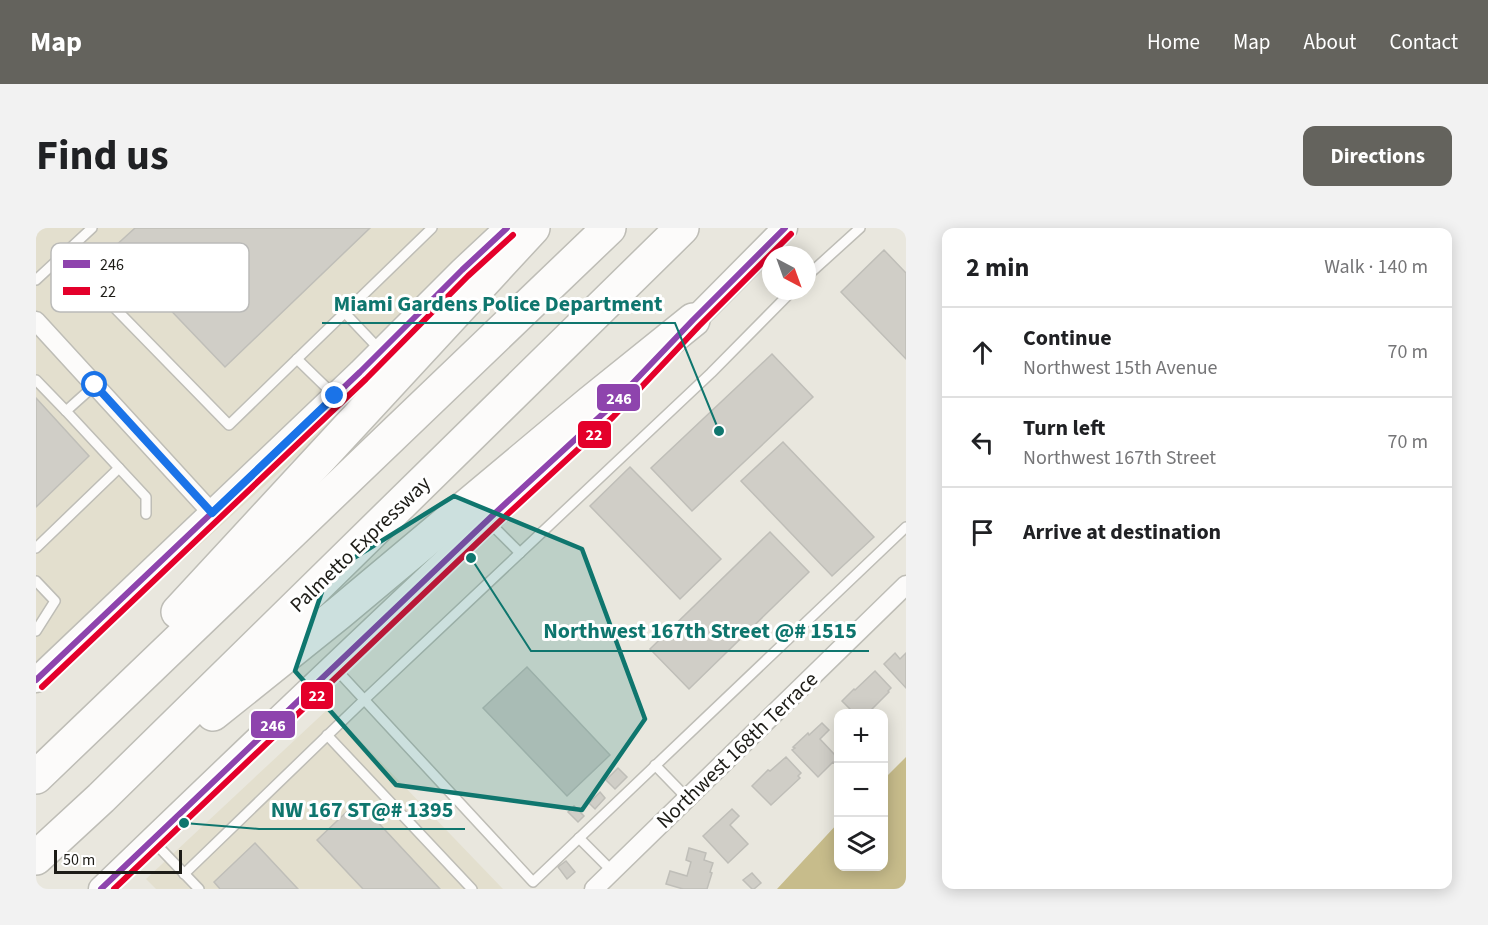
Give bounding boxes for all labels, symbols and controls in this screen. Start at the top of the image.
text: Map [30,22,82,62]
text: Home [1147,27,1200,57]
text: Map [1233,27,1271,57]
text: About [1304,27,1356,57]
text: Contact [1389,27,1458,57]
text: Find us [36,126,169,186]
button: Directions [1303,126,1452,186]
legend [51,243,249,312]
north arrow [762,246,816,300]
text: 2 min [966,249,1029,286]
text: Walk · 140 m [1324,253,1428,281]
text: 246 [100,254,124,276]
text: 22 [100,281,116,303]
callout: Miami Gardens Police Department [322,283,675,323]
text: Miami Gardens Police Department [333,288,663,320]
text: Continue [1023,322,1112,354]
icon: ahead [966,336,999,369]
text: 70 m [1388,338,1428,366]
text: Northwest 15th Avenue [1023,354,1218,382]
route start [81,371,107,397]
route end [321,382,347,408]
line badge: 246 [596,383,641,412]
text: 246 [606,388,632,410]
text: Turn left [1023,412,1105,444]
line badge: 22 [577,420,612,449]
text: 22 [586,424,602,446]
icon: left [966,426,999,459]
text: 70 m [1388,428,1428,456]
text: Northwest 167th Street [1023,444,1216,472]
street label: Palmetto Expressway [283,469,437,619]
icon: arrive [966,516,999,549]
text: Arrive at destination [1023,516,1221,548]
callout: Northwest 167th Street @# 1515 [531,611,869,651]
text: Northwest 167th Street @# 1515 [543,615,857,647]
street label: Northwest 168th Terrace [649,665,825,835]
line badge: 22 [300,681,334,710]
text: 22 [309,685,325,707]
map controls [834,709,888,871]
button: + [834,709,888,763]
line badge: 246 [250,710,296,739]
text: 246 [260,715,286,737]
button: − [834,763,888,817]
callout: NW 167 ST@# 1395 [259,789,465,829]
text: NW 167 ST@# 1395 [271,794,453,826]
button: layers [834,817,888,871]
scale bar [54,847,182,874]
text: 50 m [63,849,95,871]

